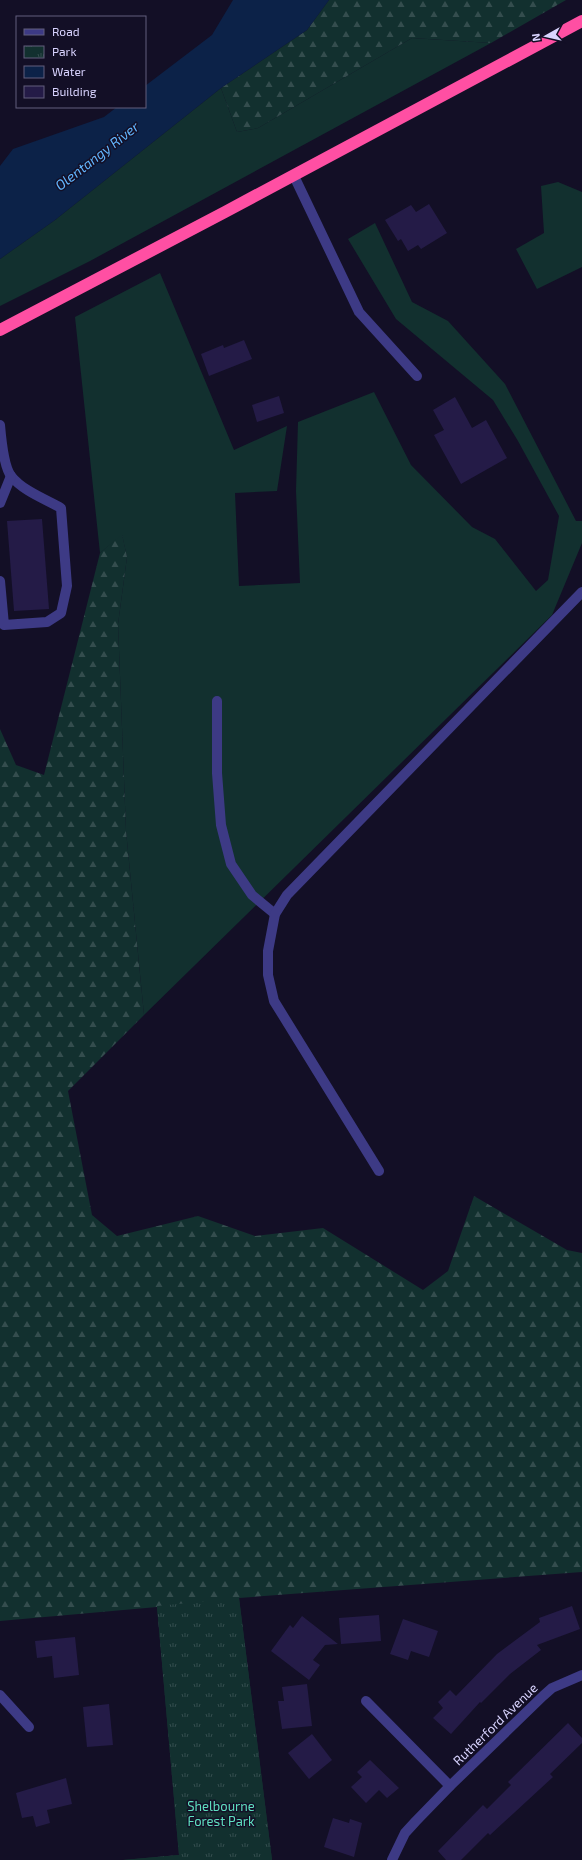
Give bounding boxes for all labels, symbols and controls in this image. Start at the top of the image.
legend [16,16,146,108]
north arrow [526,16,566,56]
text: Road [52,24,80,38]
text: N [529,33,543,42]
text: Park [52,44,77,58]
text: Water [52,64,86,78]
text: Building [52,84,97,98]
water label: Olentangy River [51,117,142,194]
street label: Rutherford Avenue [450,1680,541,1768]
park label: Shelbourne Forest Park [187,1798,255,1829]

